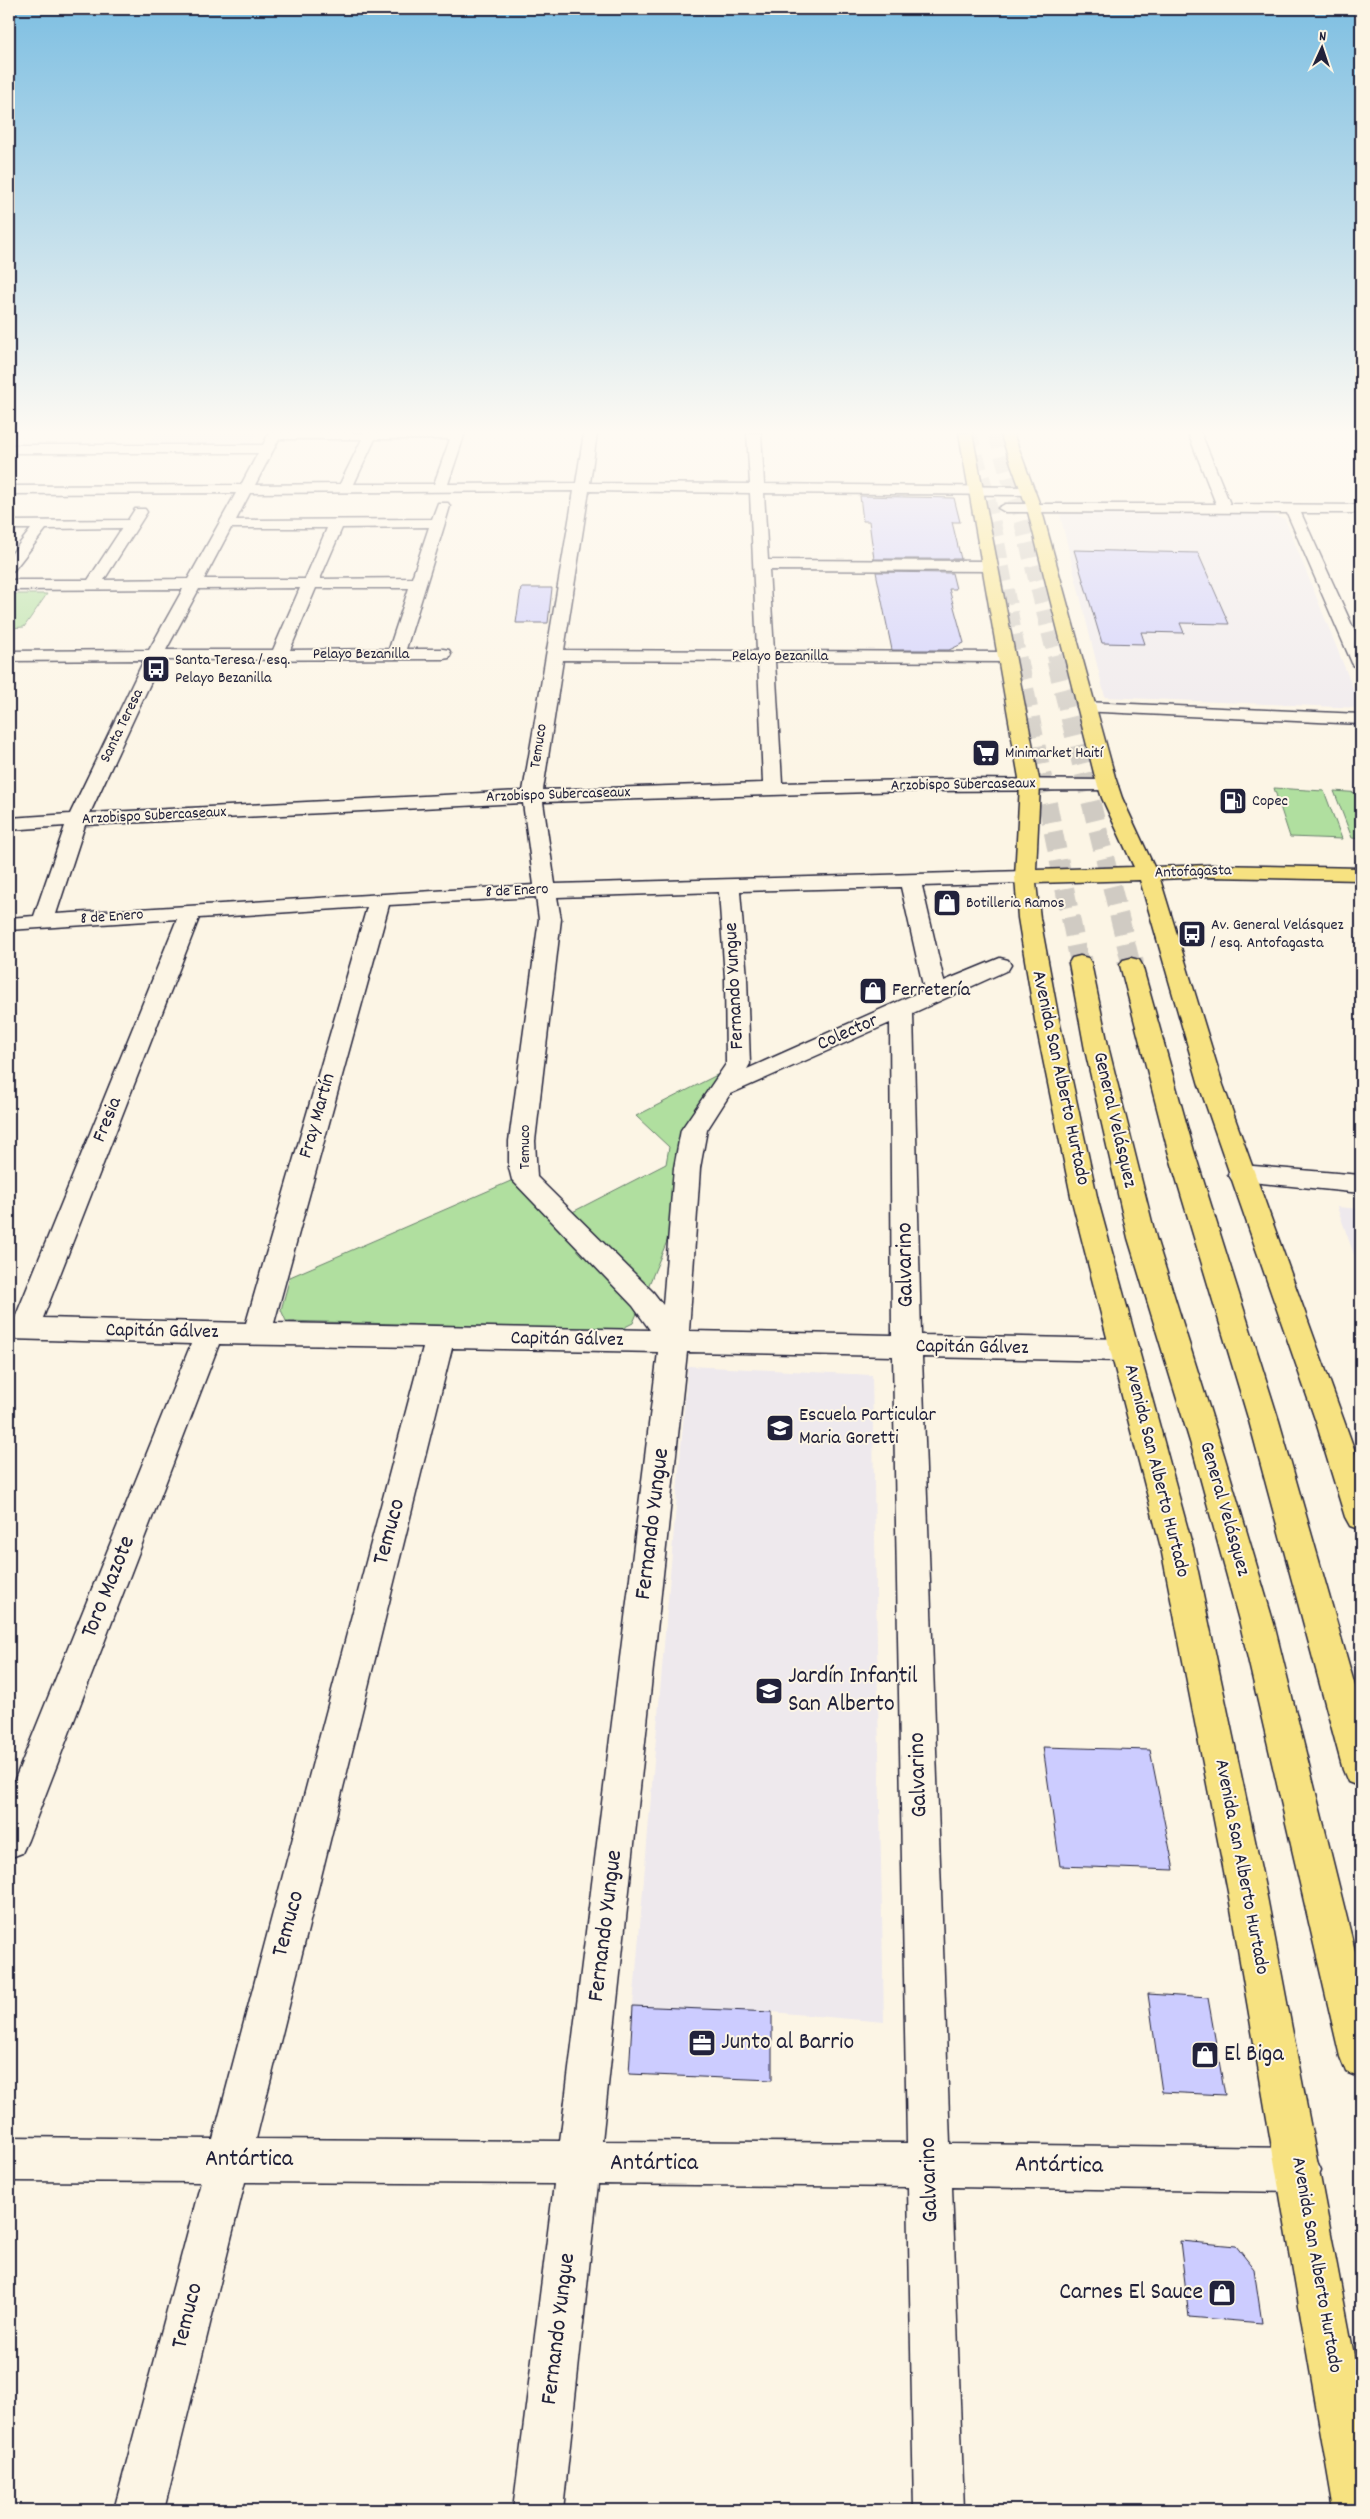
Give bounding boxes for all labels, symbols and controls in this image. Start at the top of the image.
north arrow [1298,22,1348,72]
text: N [1319,27,1327,47]
street label: Pelayo Bezanilla [313,643,410,666]
street label: Pelayo Bezanilla [732,645,829,668]
place label: Santa Teresa / esq. Pelayo Bezanilla [175,649,290,690]
bus stop icon: Santa Teresa / esq. Pelayo Bezanilla [141,654,171,684]
street label: Santa Teresa [94,685,150,767]
street label: Temuco [524,722,554,770]
supermarket icon: Minimarket Haití [971,738,1001,768]
place label: Minimarket Haití [1005,742,1104,765]
street label: Arzobispo Subercaseaux [891,772,1036,798]
street label: Arzobispo Subercaseaux [485,781,631,809]
fuel station icon: Copec [1218,786,1248,816]
place label: Copec [1252,790,1288,813]
street label: Arzobispo Subercaseaux [81,801,227,831]
street label: Antofagasta [1154,859,1232,885]
street label: 8 de Enero [485,878,549,904]
shop icon: Botilleria Ramos [932,888,962,918]
place label: Botilleria Ramos [966,892,1065,915]
street label: 8 de Enero [80,903,144,931]
place label: Av. General Velásquez / esq. Antofagasta [1211,914,1344,955]
bus stop icon: Av. General Velásquez / esq. Antofagasta [1177,919,1207,949]
street label: Fernando Yungue [718,922,752,1050]
street label: Avenida San Alberto Hurtado [1024,968,1096,1188]
shop icon: Ferretería [858,976,888,1006]
place label: Ferretería [892,977,971,1005]
street label: Colector [813,1007,883,1059]
street label: General Velásquez [1085,1049,1143,1191]
street label: Fray Martín [293,1070,343,1162]
street label: Fresia [86,1093,130,1147]
street label: Temuco [514,1125,537,1169]
street label: Galvarino [888,1222,924,1308]
street label: Capitán Gálvez [105,1317,219,1347]
street label: Capitán Gálvez [510,1325,624,1355]
street label: Capitán Gálvez [915,1333,1029,1363]
street label: Avenida San Alberto Hurtado [1116,1361,1196,1581]
place label: Escuela Particular Maria Goretti [799,1402,936,1453]
school or university icon: Escuela Particular Maria Goretti [765,1413,795,1443]
street label: General Velásquez [1191,1439,1257,1580]
street label: Fernando Yungue [627,1446,679,1602]
street label: Temuco [365,1495,415,1569]
street label: Toro Mazote [73,1531,145,1643]
place label: Jardín Infantil San Alberto [788,1660,918,1722]
school or university icon: Jardín Infantil San Alberto [754,1676,784,1706]
street label: Galvarino [901,1732,937,1818]
street label: Avenida San Alberto Hurtado [1206,1757,1276,1977]
street label: Fernando Yungue [580,1848,632,2004]
street label: Temuco [264,1887,314,1961]
place label: Junto al Barrio [721,2026,854,2060]
office icon: Junto al Barrio [687,2028,717,2058]
place label: El Biga [1224,2038,1284,2072]
shop icon: El Biga [1190,2040,1220,2070]
street label: Galvarino [912,2137,948,2223]
street label: Antártica [205,2143,294,2177]
street label: Antártica [610,2147,699,2181]
street label: Antártica [1015,2148,1104,2184]
street label: Avenida San Alberto Hurtado [1283,2155,1349,2375]
street label: Fernando Yungue [533,2251,585,2407]
place label: Carnes El Sauce [1059,2276,1203,2310]
shop icon: Carnes El Sauce [1207,2278,1237,2308]
street label: Temuco [163,2279,213,2353]

